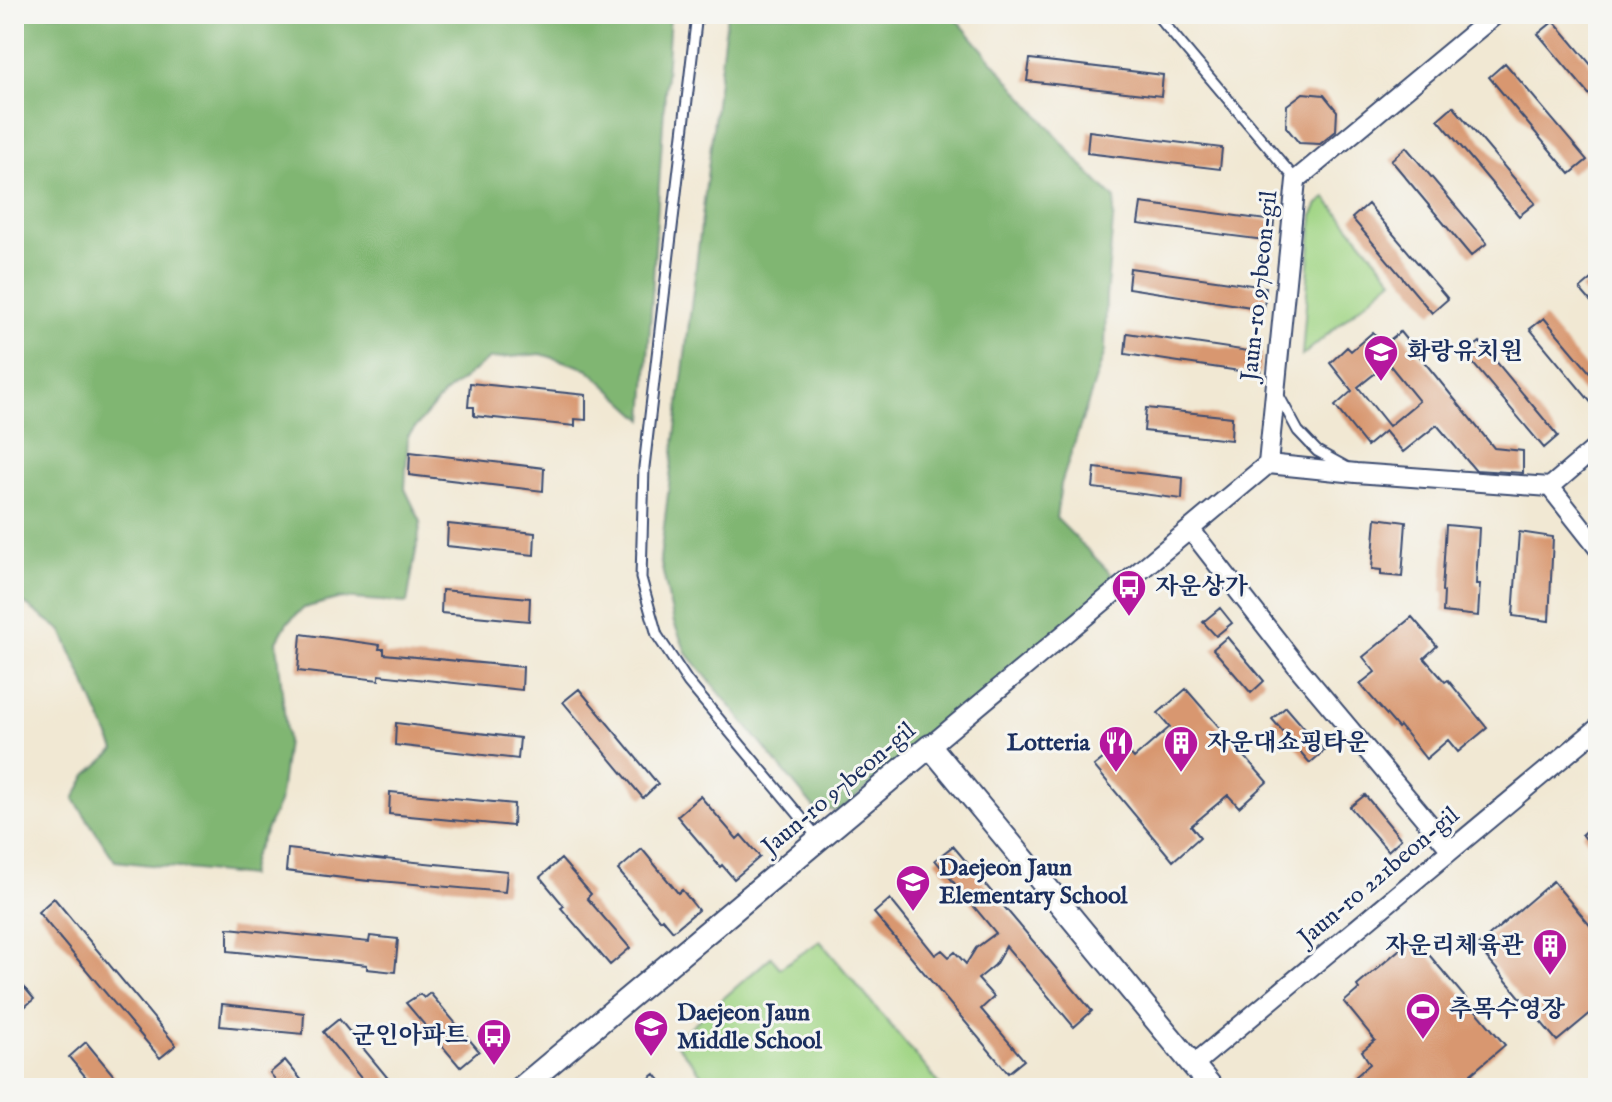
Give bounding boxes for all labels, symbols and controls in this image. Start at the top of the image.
street label: Jaun-ro 97beon-gil [1234,189,1285,386]
school or university icon: 화랑유치원 [1362,333,1400,383]
place label: 화랑유치원 [1407,337,1523,368]
bus stop icon: 자운상가 [1110,568,1148,618]
place label: 자운상가 [1155,572,1249,603]
street label: Jaun-ro 97beon-gil [753,715,923,864]
restaurant icon: Lotteria [1097,724,1135,774]
building icon: 자운대쇼핑타운 [1162,724,1200,774]
place label: Lotteria [1007,728,1091,759]
place label: 자운대쇼핑타운 [1207,728,1369,759]
street label: Jaun-ro 221beon-gil [1290,800,1466,955]
place label: Daejeon Jaun Elementary School [939,853,1128,912]
school or university icon: Daejeon Jaun Elementary School [894,863,932,913]
building icon: 자운리체육관 [1531,927,1569,977]
place label: 자운리체육관 [1385,931,1524,962]
sports icon: 추목수영장 [1404,991,1442,1041]
place label: 추목수영장 [1449,995,1566,1026]
place label: Daejeon Jaun Middle School [677,998,822,1057]
school or university icon: Daejeon Jaun Middle School [632,1008,670,1058]
bus stop icon: 군인아파트 [475,1017,513,1067]
place label: 군인아파트 [352,1021,468,1052]

